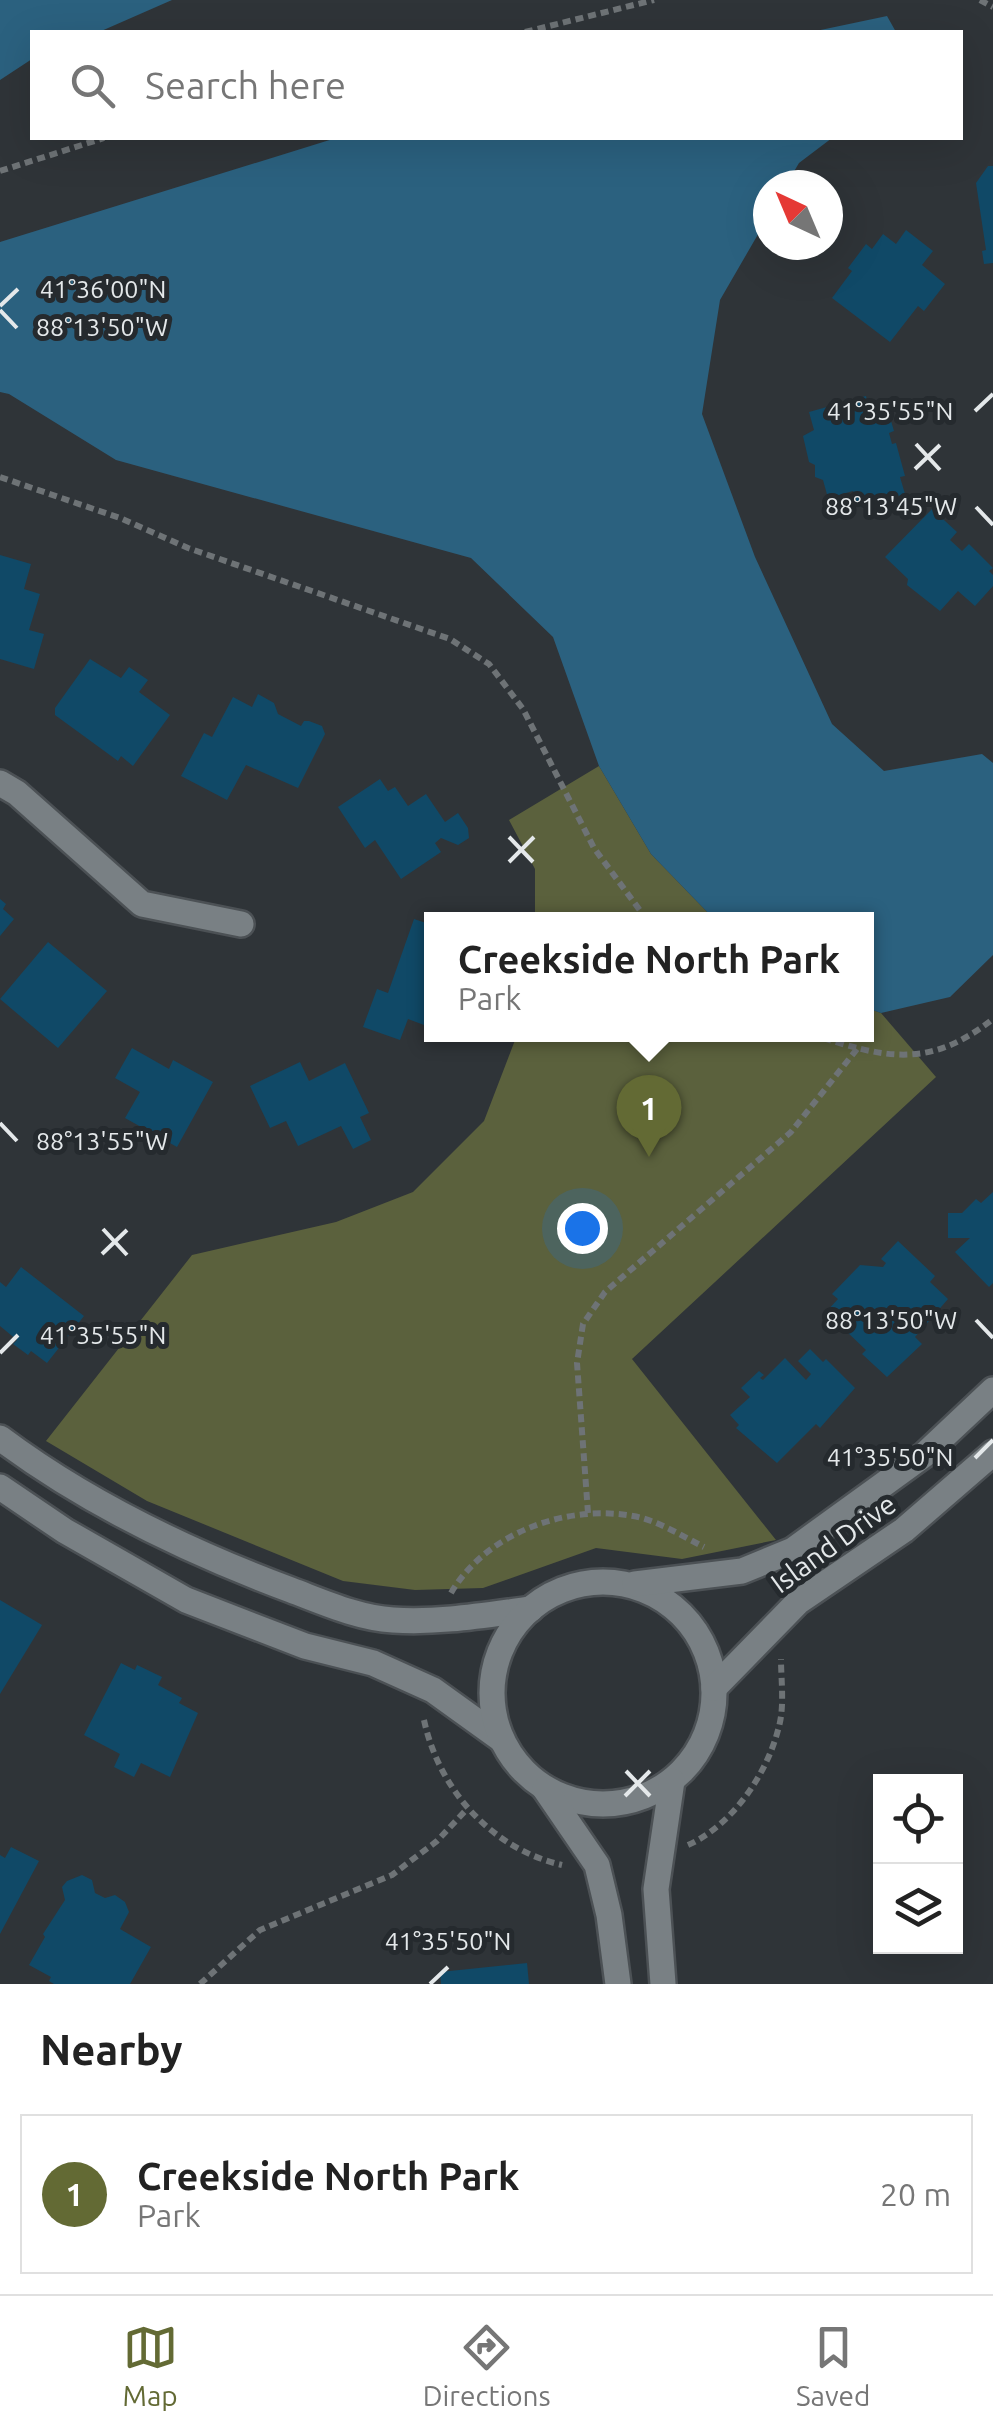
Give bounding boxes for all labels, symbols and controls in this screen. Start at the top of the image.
search box [30,30,963,140]
icon: search [65,58,120,113]
text: Search here [145,64,346,106]
north arrow [753,170,843,260]
text: 41°36'00"N [40,275,166,303]
text: 88°13'50"W [36,313,168,341]
text: 41°35'55"N [827,397,953,425]
text: 88°13'45"W [825,492,957,520]
popup [424,912,874,1042]
text: Creekside North Park [458,938,840,980]
text: Park [458,980,521,1016]
pin: 1 [616,1074,682,1157]
text: 88°13'55"W [36,1127,168,1155]
your location [557,1203,608,1254]
text: 88°13'50"W [825,1306,957,1334]
text: 41°35'55"N [40,1321,166,1349]
text: 41°35'50"N [827,1443,953,1471]
street label: Island Drive [765,1488,901,1598]
map controls [873,1774,963,1954]
button: locate [873,1774,963,1864]
button: layers [873,1864,963,1954]
text: 41°35'50"N [385,1927,511,1955]
text: Nearby [40,2026,183,2073]
text: Creekside North Park [137,2155,519,2197]
text: 1 [65,2176,84,2212]
text: 20 m [880,2176,951,2212]
text: Park [137,2197,201,2233]
tab: Map [123,2320,178,2411]
tab: Directions [423,2320,551,2411]
tab: Saved [796,2320,870,2411]

